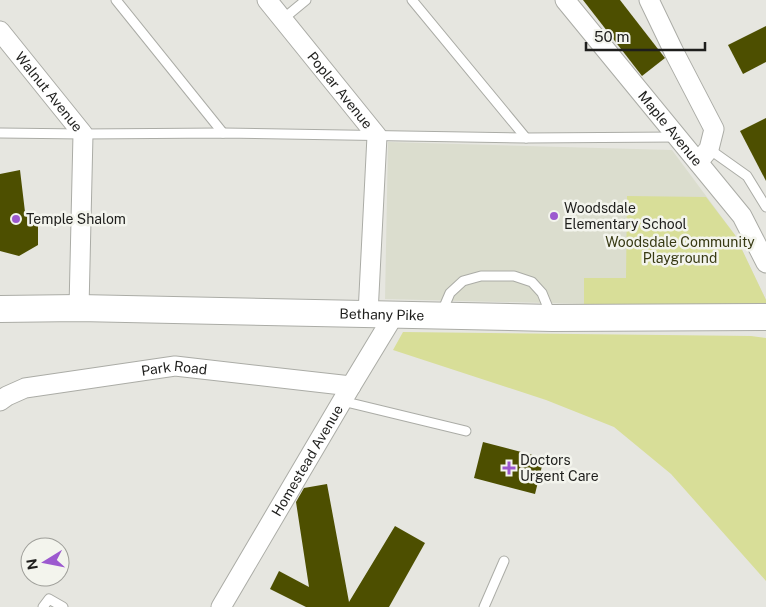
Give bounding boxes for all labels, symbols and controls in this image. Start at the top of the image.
scale bar [586,20,705,52]
text: 50 m [594,28,629,45]
street label: Walnut Avenue [12,49,86,135]
street label: Poplar Avenue [304,49,376,132]
street label: Maple Avenue [635,88,706,169]
place label: Woodsdale Elementary School [564,200,687,232]
marker: Woodsdale Elementary School [548,210,560,222]
place label: Temple Shalom [26,211,126,227]
marker: Temple Shalom [10,213,22,225]
park label: Woodsdale Community Playground [605,234,755,266]
street label: Bethany Pike [339,306,425,323]
street label: Park Road [140,358,208,379]
street label: Homestead Avenue [268,402,346,519]
place label: Doctors Urgent Care [520,452,599,484]
marker: Doctors Urgent Care [502,461,516,475]
north arrow [20,537,70,587]
text: N [23,557,41,571]

